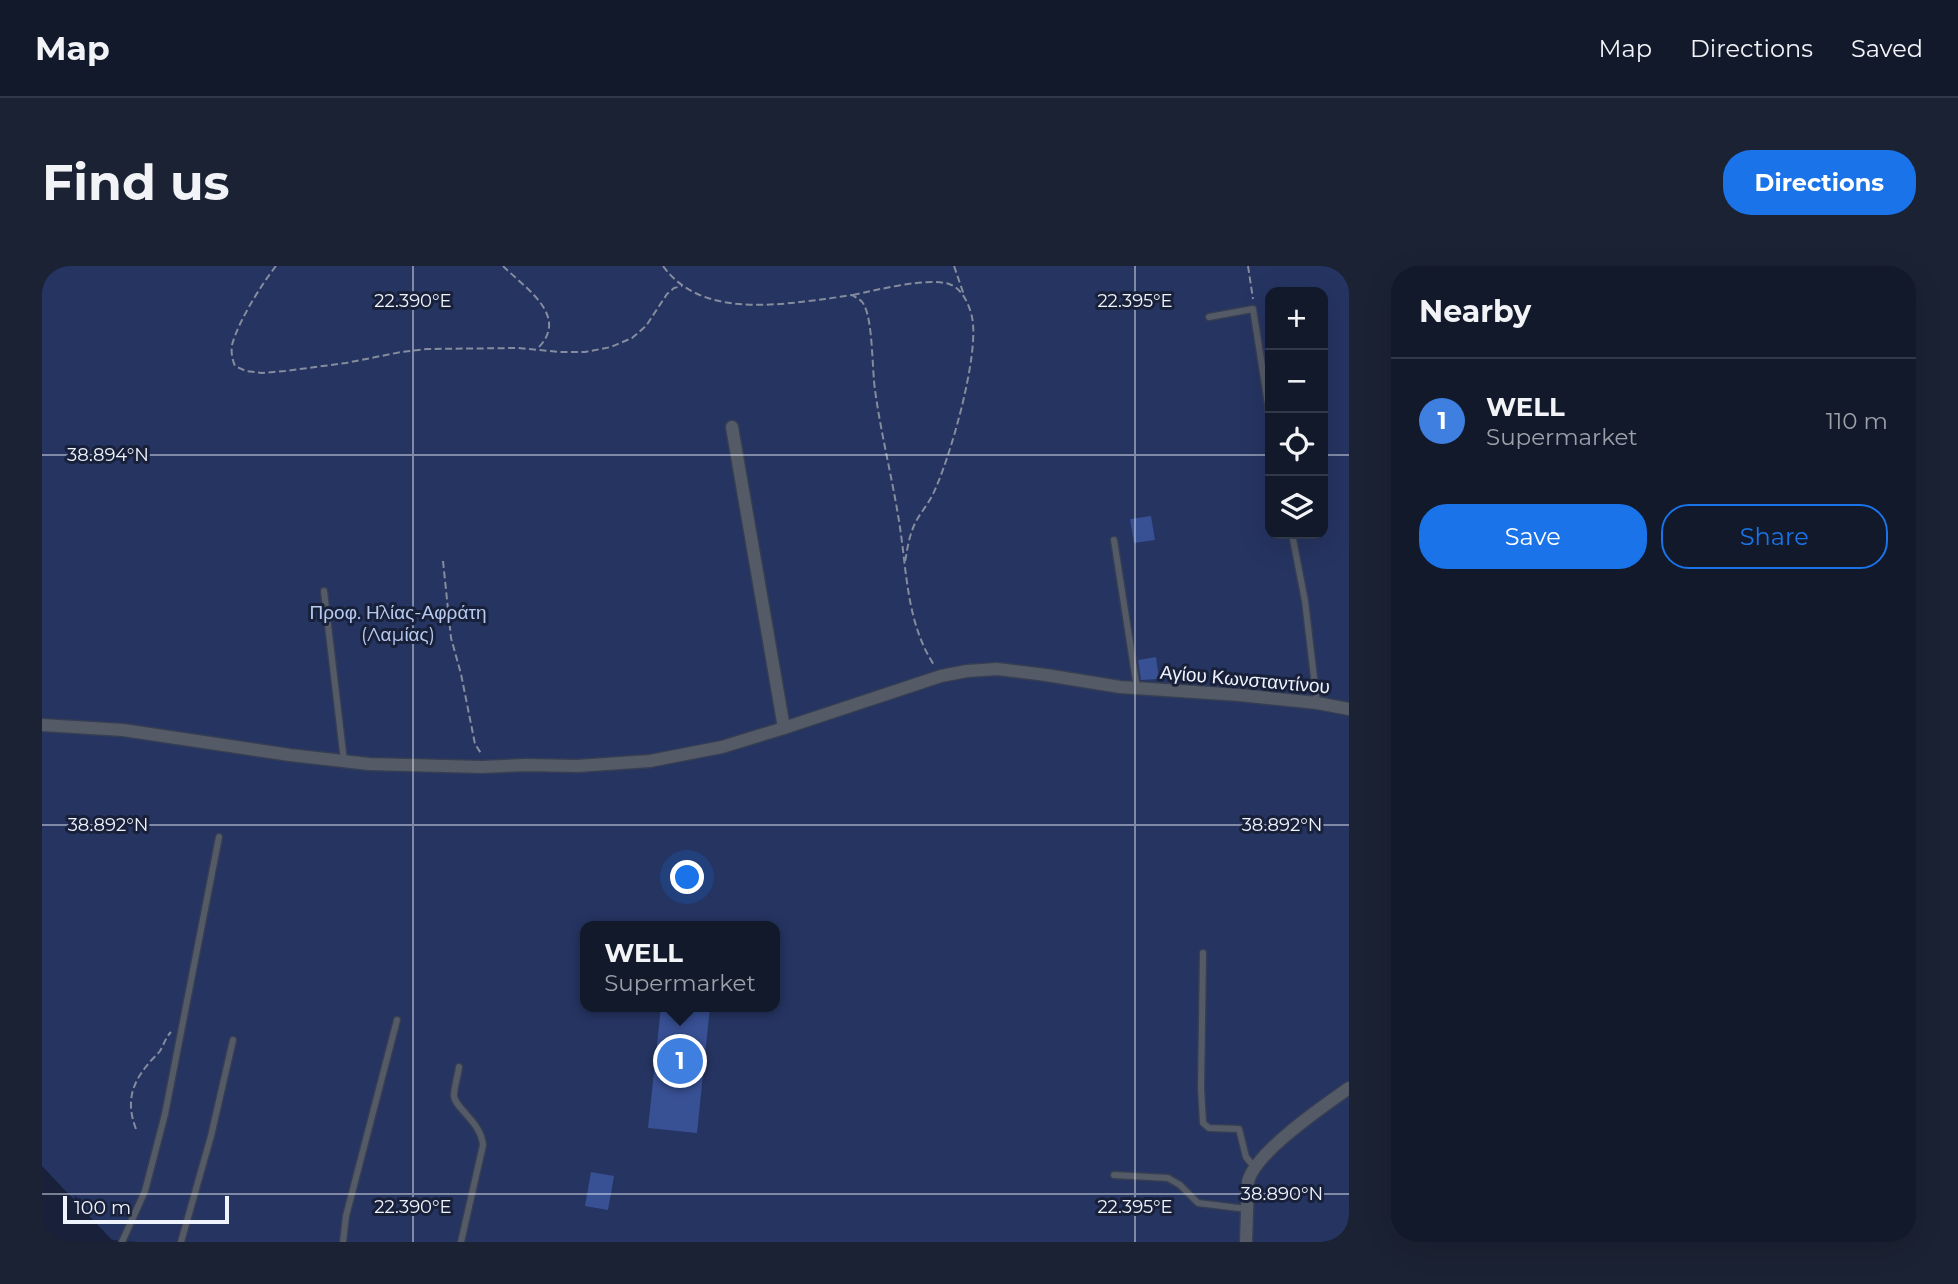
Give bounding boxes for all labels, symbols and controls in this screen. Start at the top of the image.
text: Map [35,28,110,68]
text: Map [1599,34,1652,63]
text: Directions [1690,34,1813,63]
text: Saved [1851,34,1923,63]
button: Directions [1723,150,1916,215]
text: Find us [42,153,230,212]
map controls [1265,287,1328,539]
button: + [1265,287,1328,350]
text: 22.390°E [374,290,452,312]
text: 22.395°E [1097,290,1173,312]
text: Nearby [1419,293,1531,330]
button: − [1265,350,1328,413]
text: WELL [1486,391,1565,423]
text: 1 [1437,407,1447,435]
text: 110 m [1826,407,1888,435]
button: locate [1265,413,1328,476]
text: Supermarket [1486,423,1638,451]
text: 38.894°N [67,444,149,466]
button: layers [1265,476,1328,539]
button: Save [1419,504,1647,569]
button: Share [1661,504,1888,569]
park label: Προφ. Ηλίας-Αφράτη (Λαμίας) [310,601,486,646]
street label: Αγίου Κωνσταντίνου [1159,661,1331,698]
text: 38.892°N [68,814,148,836]
text: 38.892°N [1242,814,1322,836]
your location [670,860,704,894]
popup [580,921,780,1012]
text: WELL [604,937,683,969]
text: Supermarket [604,969,756,997]
pin: 1 [657,1035,703,1087]
text: 38.890°N [1241,1183,1323,1205]
scale bar [63,1193,229,1225]
text: 100 m [74,1196,131,1219]
text: 22.390°E [374,1196,452,1218]
text: 22.395°E [1097,1196,1173,1218]

